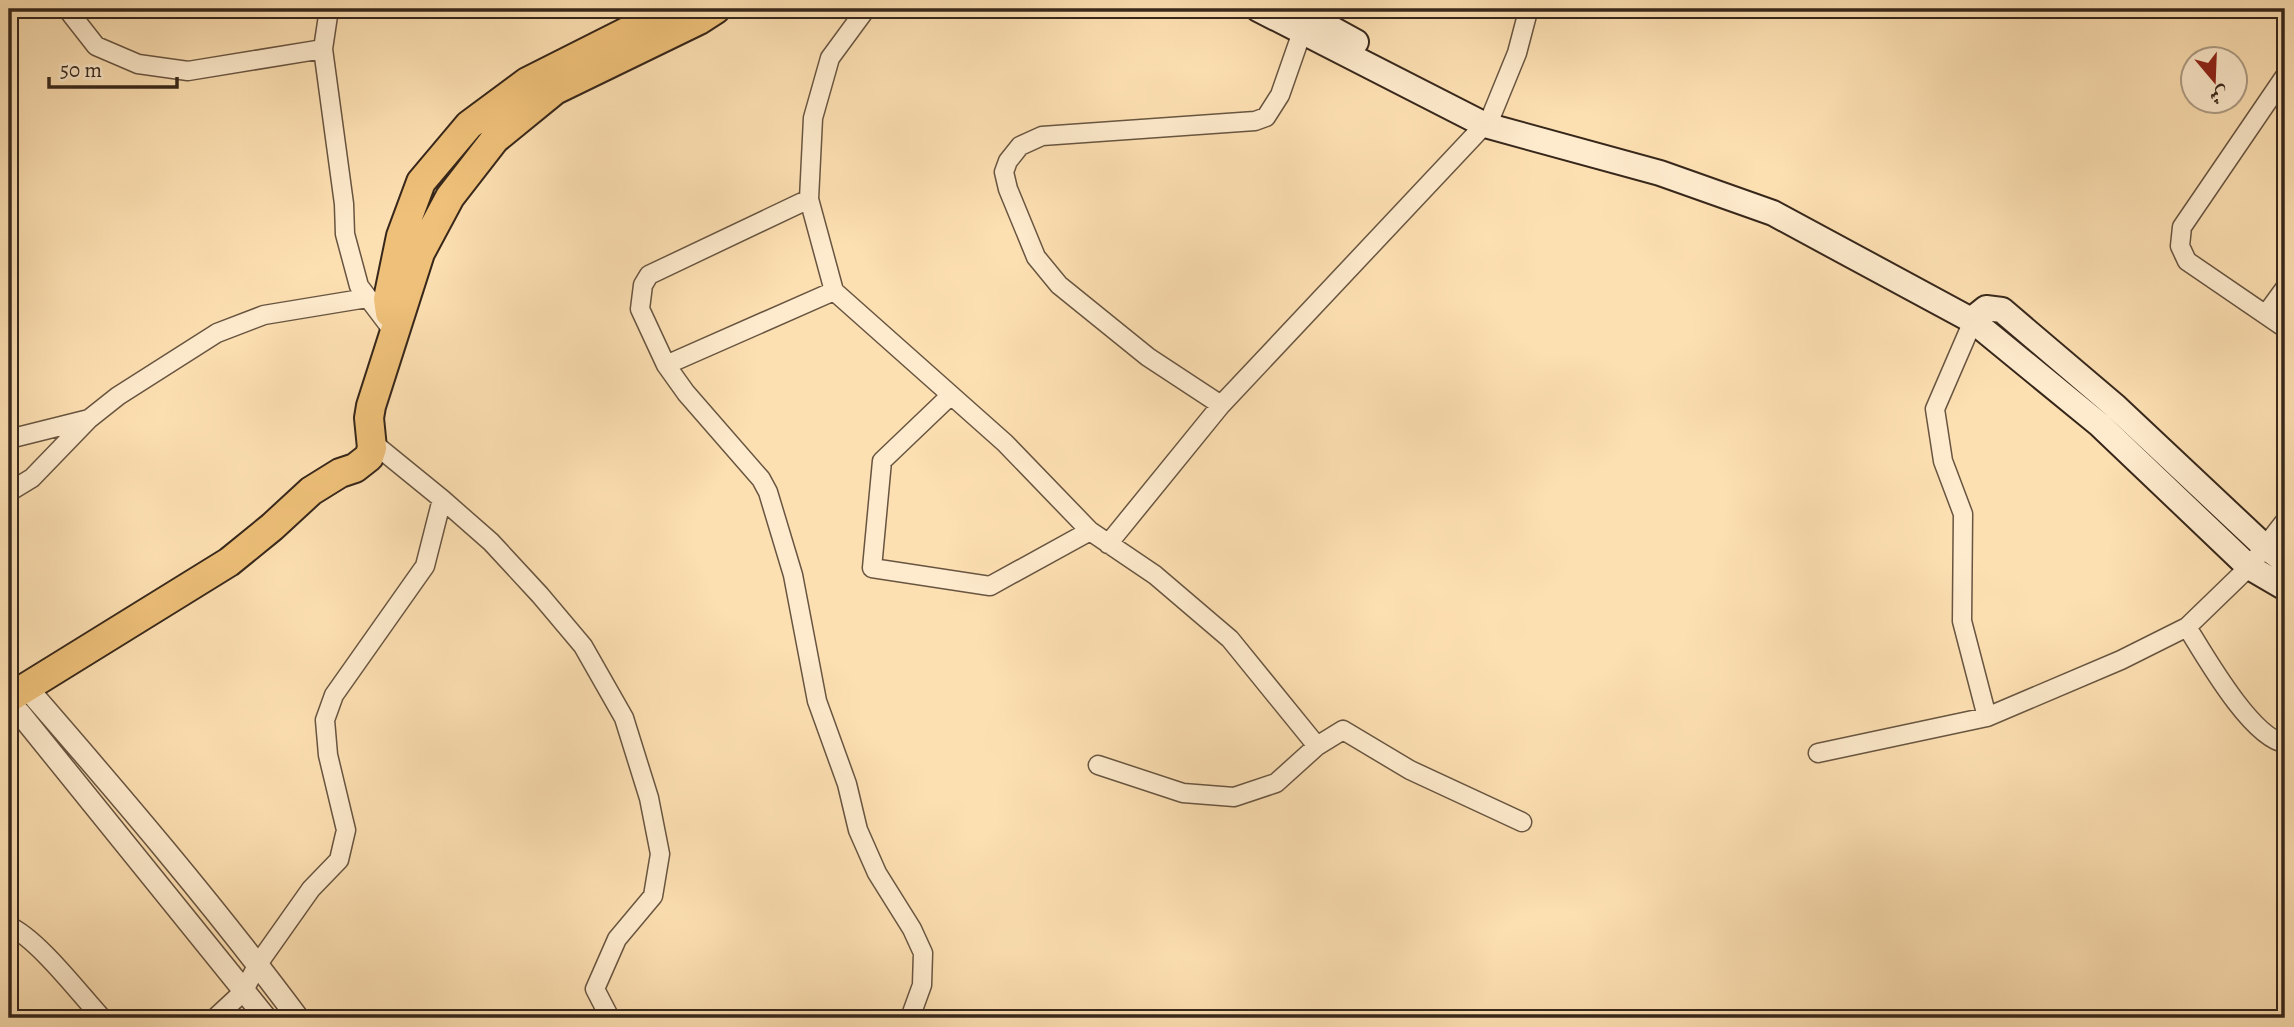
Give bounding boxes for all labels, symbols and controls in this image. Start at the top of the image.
scale bar [49,46,177,90]
north arrow [2178,46,2248,116]
text: 50 m [60,56,102,84]
text: ش [2206,80,2232,110]

